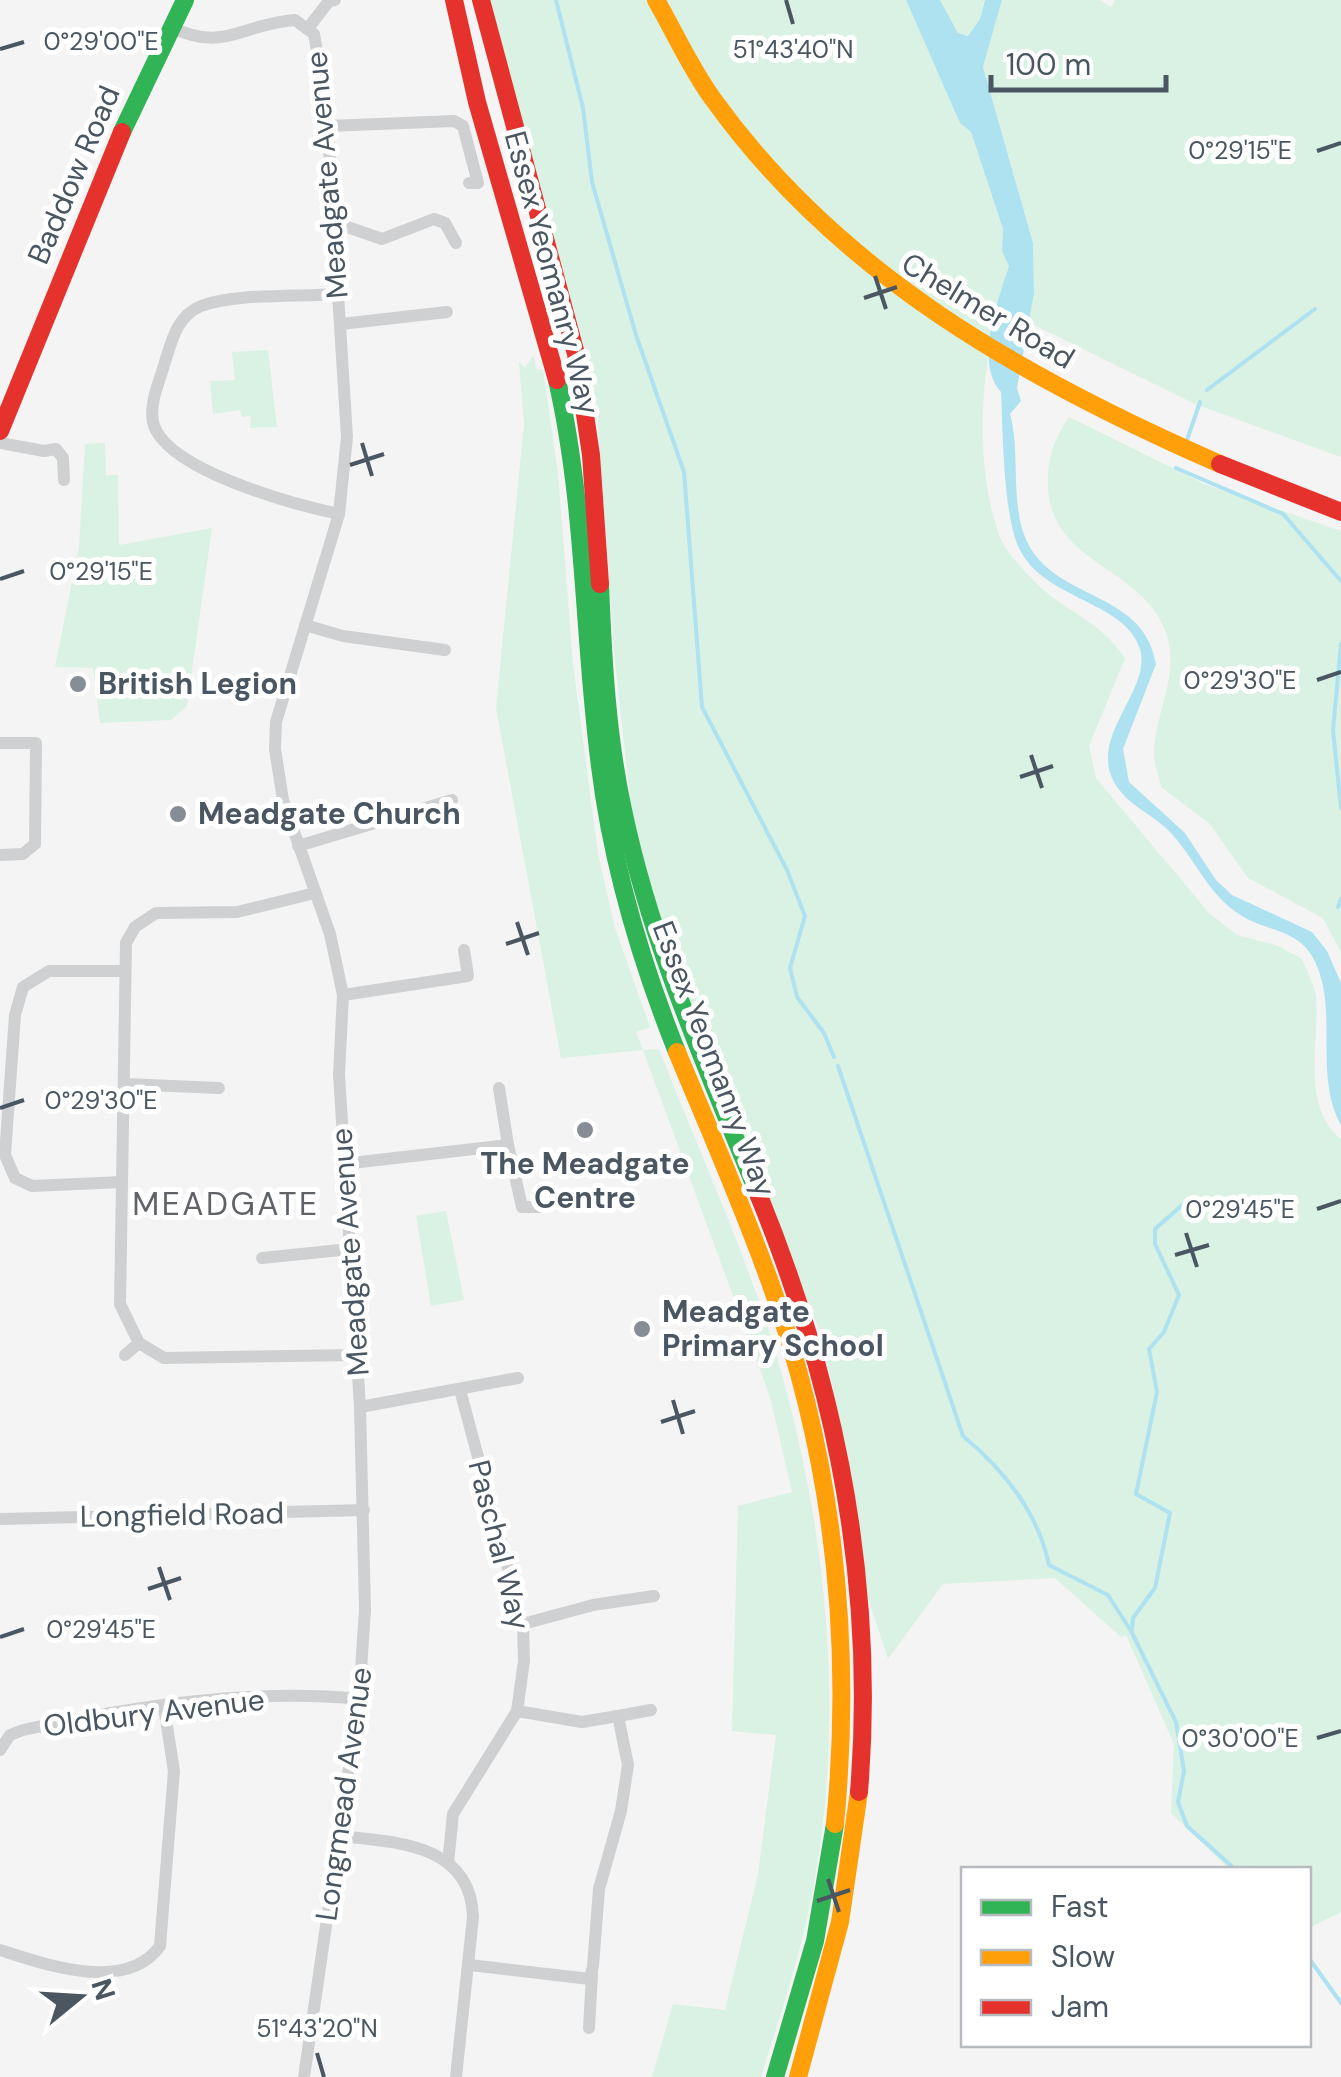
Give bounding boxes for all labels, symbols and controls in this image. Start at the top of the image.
text: 0°29'00"E [43,25,159,58]
scale bar [991,30,1166,92]
text: 51°43'40"N [732,33,854,66]
text: 100 m [1006,45,1091,84]
street label: Meadgate Avenue [296,50,357,300]
street label: Baddow Road [18,80,129,270]
street label: Essex Yeomanry Way [496,127,609,419]
text: 0°29'15"E [1188,134,1292,167]
street label: Chelmer Road [895,244,1082,378]
text: 0°29'15"E [49,555,153,588]
place label: British Legion [98,664,297,703]
text: 0°29'30"E [1184,664,1296,697]
marker: British Legion [67,673,89,695]
place label: Meadgate Church [198,794,461,833]
marker: Meadgate Church [167,803,189,825]
street label: Essex Yeomanry Way [644,916,785,1202]
text: 0°29'30"E [45,1084,157,1117]
marker: The Meadgate Centre [574,1119,596,1141]
street label: Meadgate Avenue [321,1127,378,1377]
place label: The Meadgate Centre [480,1144,690,1217]
district label: MEADGATE [132,1183,320,1225]
text: 0°29'45"E [1185,1193,1295,1226]
place label: Meadgate Primary School [662,1292,884,1365]
marker: Meadgate Primary School [631,1318,653,1340]
street label: Paschal Way [460,1456,539,1634]
street label: Longfield Road [80,1493,284,1536]
text: 0°29'45"E [46,1613,156,1646]
street label: Longmead Avenue [306,1665,381,1923]
street label: Oldbury Avenue [41,1680,267,1745]
text: 0°30'00"E [1181,1722,1299,1755]
legend [961,1867,1311,2047]
text: Fast [1051,1887,1109,1926]
text: Slow [1051,1937,1115,1976]
north arrow [30,1947,130,2047]
text: N [83,1974,124,2005]
text: Jam [1051,1987,1109,2026]
text: 51°43'20"N [256,2012,378,2045]

